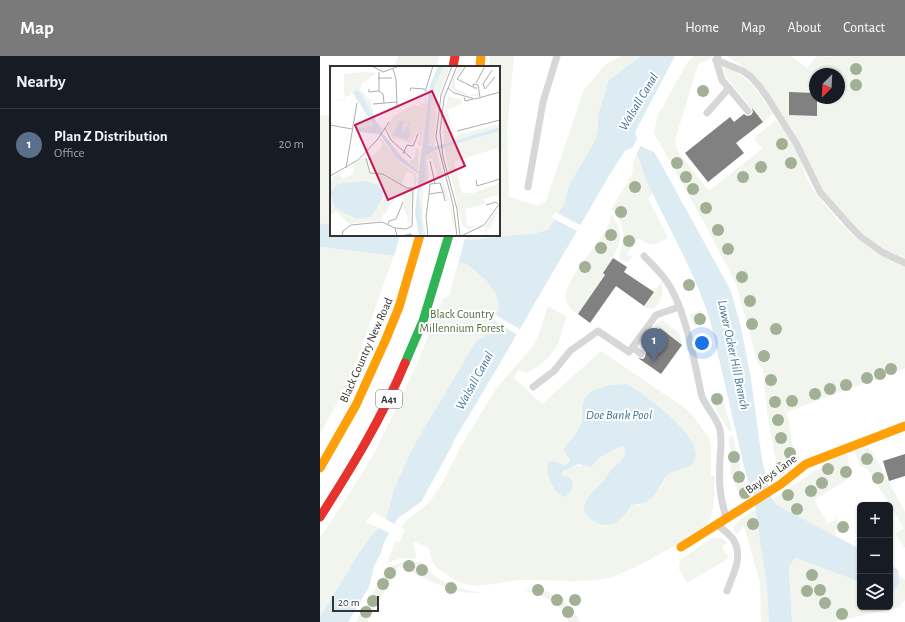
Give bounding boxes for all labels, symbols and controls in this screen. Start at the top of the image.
text: Map [20,19,54,38]
text: Home [685,21,719,35]
text: Map [741,21,765,35]
text: About [787,21,821,35]
text: Contact [843,21,885,35]
inset map [330,66,500,236]
north arrow [809,68,845,104]
water label: Walsall Canal [617,71,661,133]
text: Nearby [16,73,66,90]
text: Plan Z Distribution [54,129,168,144]
text: 1 [27,138,31,151]
text: 20 m [279,138,304,151]
text: Office [54,147,84,160]
street label: Black Country New Road [337,296,395,405]
water label: Lower Ocker Hill Branch [715,299,751,411]
park label: Black Country Millennium Forest [420,308,505,334]
pin: 1 [641,328,667,361]
your location [692,333,712,353]
water label: Walsall Canal [454,350,496,412]
road number: A41 [376,390,402,408]
water label: Doe Bank Pool [586,409,652,422]
street label: Bayleys Lane [743,452,799,497]
map controls [857,502,893,610]
button: + [857,502,893,538]
button: − [857,538,893,574]
button: layers [857,574,893,610]
scale bar [332,594,379,613]
text: 20 m [338,597,359,608]

